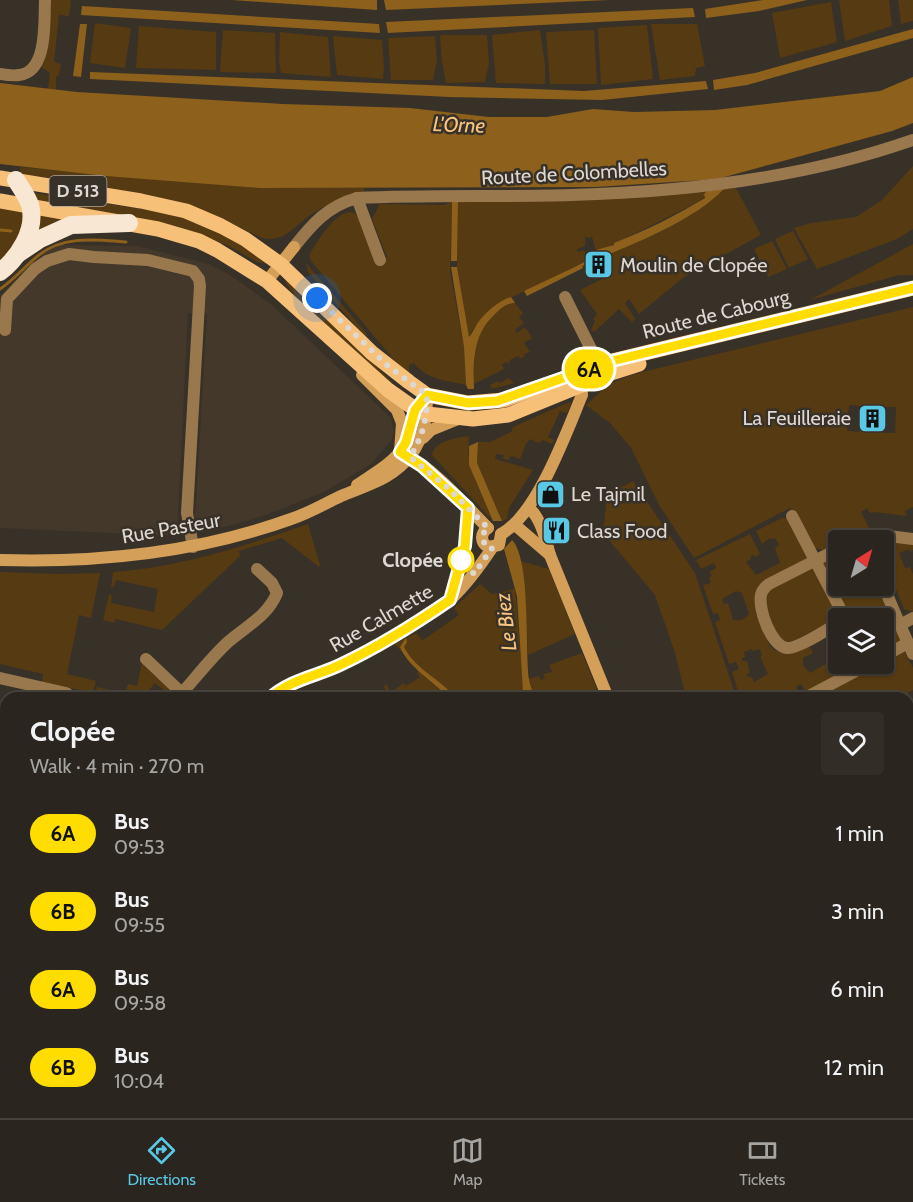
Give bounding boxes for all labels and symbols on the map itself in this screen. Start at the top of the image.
water label: L'Orne [432,111,486,138]
street label: Route de Colombelles [481,156,667,190]
road number: D 513 [50,176,106,206]
building icon: Moulin de Clopée [583,249,615,281]
place label: Moulin de Clopée [620,253,768,277]
your location [302,283,332,313]
street label: Route de Cabourg [640,284,793,344]
line badge: 6A [562,350,616,388]
building icon: La Feuilleraie [856,402,888,434]
place label: La Feuilleraie [743,406,851,430]
shop icon: Le Tajmil [534,478,566,510]
place label: Le Tajmil [571,482,646,506]
street label: Rue Pasteur [120,507,223,548]
restaurant icon: Class Food [540,515,572,547]
place label: Class Food [577,519,667,543]
north arrow [828,530,894,596]
marker: Clopée [448,547,474,573]
place label: Clopée [382,548,443,572]
street label: Rue Calmette [325,579,437,657]
water label: Le Biez [489,591,521,653]

